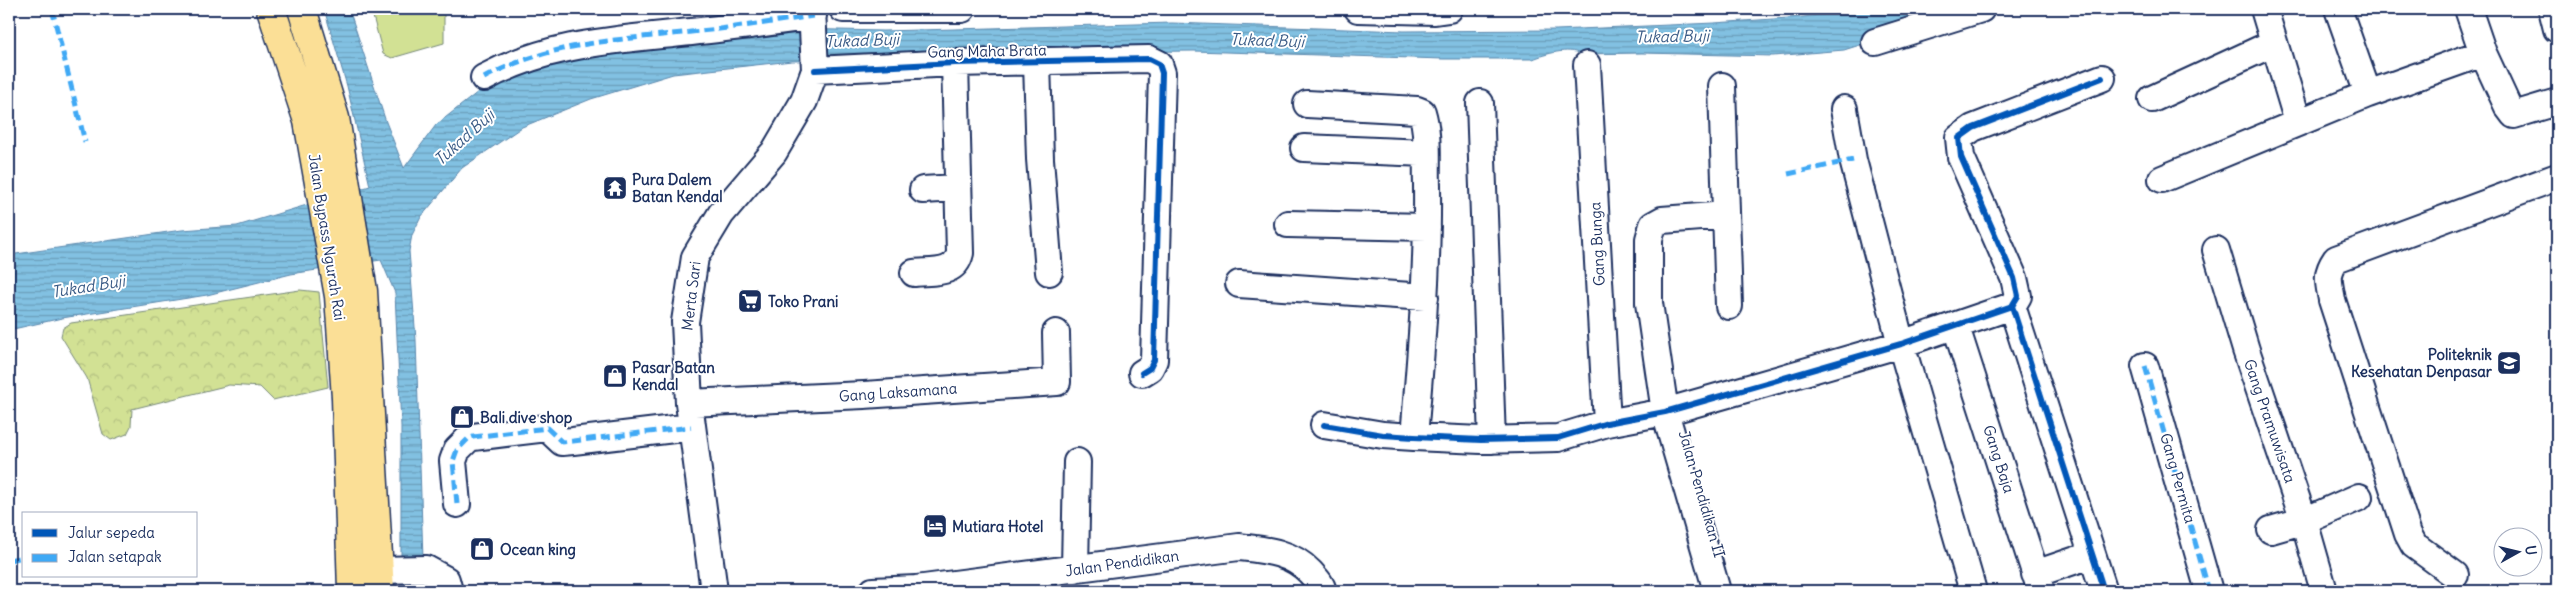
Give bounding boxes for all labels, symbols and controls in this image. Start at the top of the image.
water label: Tukad Buji [1635,25,1712,47]
water label: Tukad Buji [825,29,902,51]
water label: Tukad Buji [1230,29,1307,51]
street label: Gang Maha Brata [927,40,1047,62]
water label: Tukad Buji [430,103,500,169]
street label: Jalan Bypass Ngurah Rai [304,152,350,322]
place label: Pura Dalem Batan Kendal [632,170,723,206]
temple icon: Pura Dalem Batan Kendal [602,175,628,201]
street label: Gang Bunga [1585,201,1609,287]
street label: Merta Sari [677,260,705,332]
water label: Tukad Buji [50,270,128,302]
supermarket icon: Toko Prani [737,288,763,314]
place label: Toko Prani [768,292,838,311]
place label: Politeknik Kesehatan Denpasar [2351,345,2493,382]
school or university icon: Politeknik Kesehatan Denpasar [2496,350,2522,376]
street label: Gang Pramuwisata [2240,357,2300,486]
place label: Pasar Batan Kendal [632,358,715,394]
shop icon: Pasar Batan Kendal [602,363,628,389]
street label: Gang Laksamana [838,378,958,406]
shop icon: Bali dive shop [449,404,475,430]
place label: Bali dive shop [480,408,573,428]
street label: Gang Baja [1979,423,2019,496]
street label: Jalan Pendidikan II [1675,428,1729,560]
street label: Gang Permita [2156,431,2200,526]
legend [22,512,198,578]
hotel icon: Mutiara Hotel [922,513,948,539]
place label: Mutiara Hotel [952,517,1043,536]
text: Jalur sepeda [68,523,155,542]
north arrow [2494,528,2544,578]
shop icon: Ocean king [469,536,495,562]
place label: Ocean king [500,540,576,560]
text: U [2521,544,2540,556]
street label: Jalan Pendidikan [1064,546,1180,580]
text: Jalan setapak [68,547,162,566]

